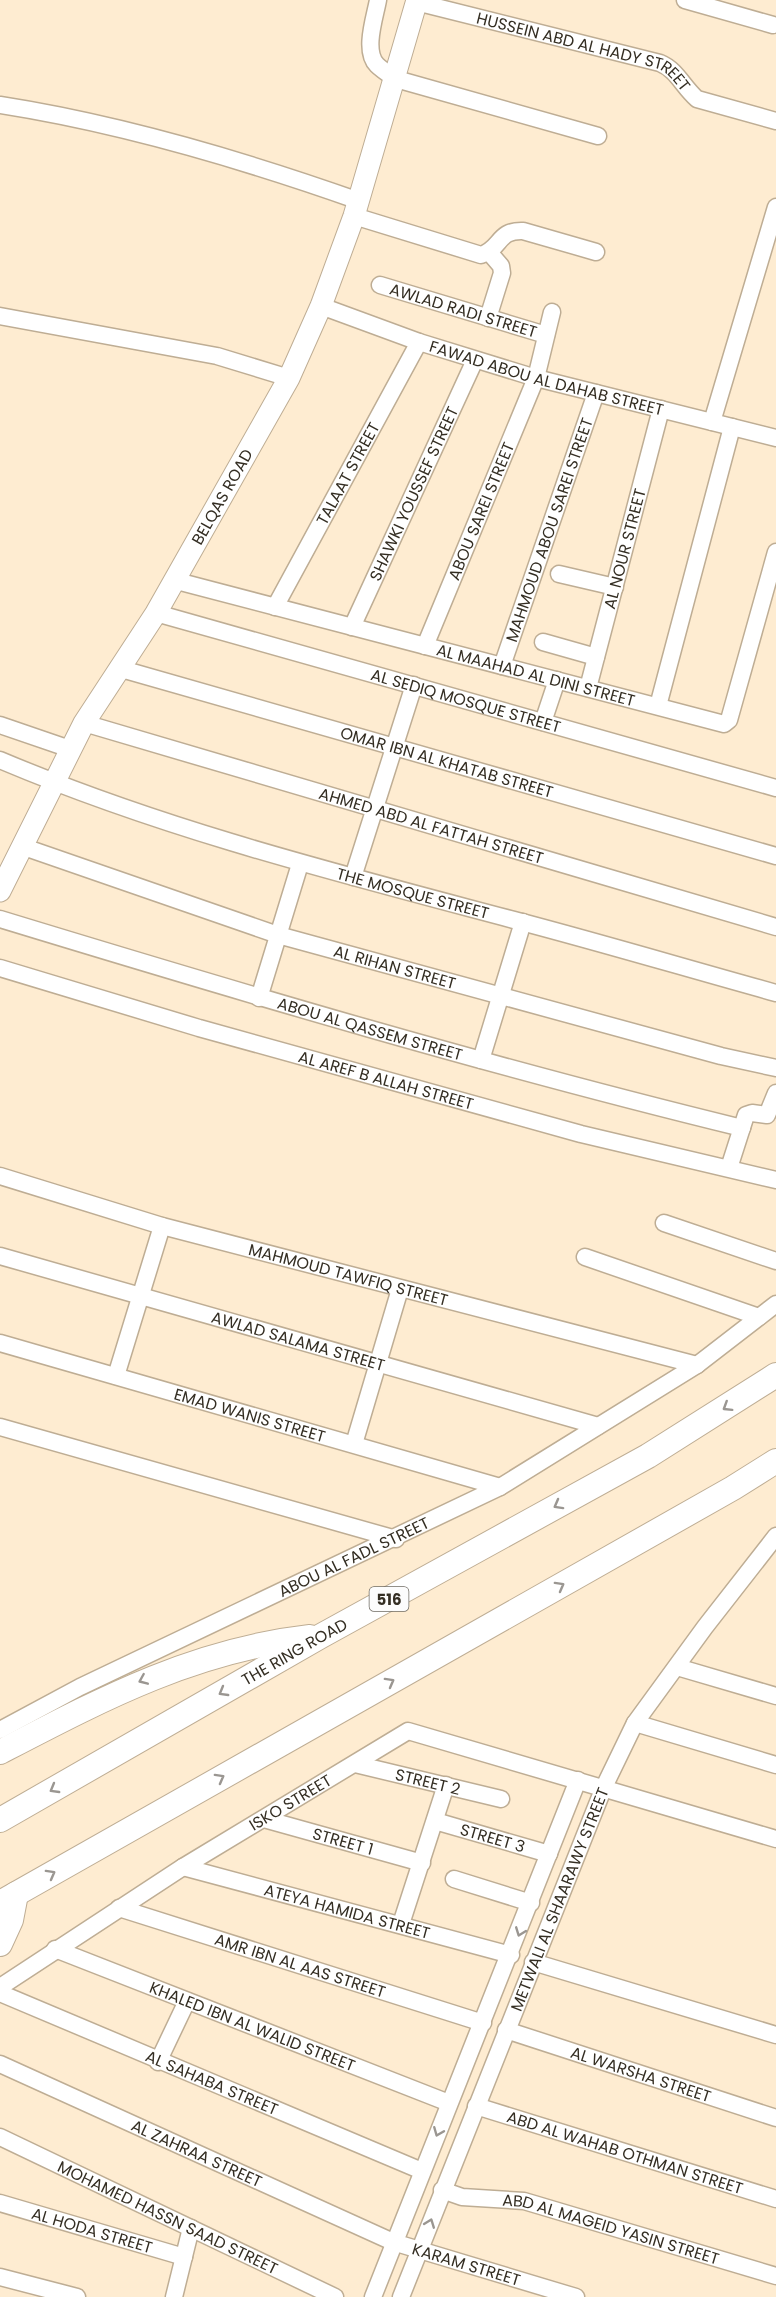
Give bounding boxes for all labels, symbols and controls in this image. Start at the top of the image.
street label: HUSSEIN ABD AL HADY STREET [474,6,696,96]
street label: AWLAD RADI STREET [387,277,540,343]
street label: FAWAD ABOU AL DAHAB STREET [427,334,666,421]
street label: SHAWKI YOUSSEF STREET [363,402,464,584]
street label: MAHMOUD ABOU SAREI STREET [500,414,598,645]
street label: TALAAT STREET [310,418,385,529]
street label: ABOU SAREI STREET [442,438,520,584]
street label: BELQAS ROAD [186,445,258,549]
street label: AL NOUR STREET [598,486,651,611]
street label: AL MAAHAD AL DINI STREET [434,638,638,712]
street label: AL SEDIQ MOSQUE STREET [368,663,564,738]
street label: OMAR IBN AL KHATAB STREET [338,721,556,803]
street label: AHMED ABD AL FATTAH STREET [316,781,547,869]
street label: THE MOSQUE STREET [334,862,492,924]
street label: AL RIHAN STREET [331,939,459,995]
street label: ABOU AL QASSEM STREET [275,991,466,1066]
street label: AL AREF B ALLAH STREET [296,1045,477,1115]
street label: MAHMOUD TAWFIQ STREET [246,1237,451,1311]
street label: AWLAD SALAMA STREET [209,1305,388,1376]
street label: EMAD WANIS STREET [171,1382,329,1448]
one-way arrow [723,1400,733,1412]
one-way arrow [554,1498,564,1509]
street label: ABOU AL FADL STREET [274,1511,433,1602]
one-way arrow [554,1582,564,1593]
road number: 516 [370,1587,408,1611]
street label: THE RING ROAD [237,1612,351,1691]
one-way arrow [138,1673,149,1685]
one-way arrow [384,1678,394,1689]
one-way arrow [219,1685,229,1696]
street label: STREET 2 [393,1763,463,1800]
street label: ISKO STREET [245,1768,336,1836]
one-way arrow [214,1774,225,1785]
one-way arrow [50,1782,60,1793]
street label: METWALI AL SHAARAWY STREET [504,1784,614,2015]
street label: STREET 3 [457,1817,528,1858]
street label: STREET 1 [310,1822,376,1860]
one-way arrow [45,1870,55,1881]
street label: ATEYA HAMIDA STREET [262,1878,433,1944]
one-way arrow [514,1926,527,1937]
street label: AMR IBN AL AAS STREET [212,1927,389,2003]
street label: KHALED IBN AL WALID STREET [146,1976,359,2077]
street label: AL WARSHA STREET [568,2040,715,2108]
street label: AL SAHABA STREET [142,2044,282,2121]
street label: ABD AL WAHAB OTHMAN STREET [504,2105,746,2200]
street label: AL ZAHRAA STREET [128,2114,266,2193]
one-way arrow [433,2126,445,2137]
street label: MOHAMED HASSN SAAD STREET [54,2155,282,2280]
street label: ABD AL MAGEID YASIN STREET [502,2188,722,2270]
street label: AL HODA STREET [29,2201,156,2259]
one-way arrow [423,2218,435,2229]
street label: KARAM STREET [409,2237,524,2291]

